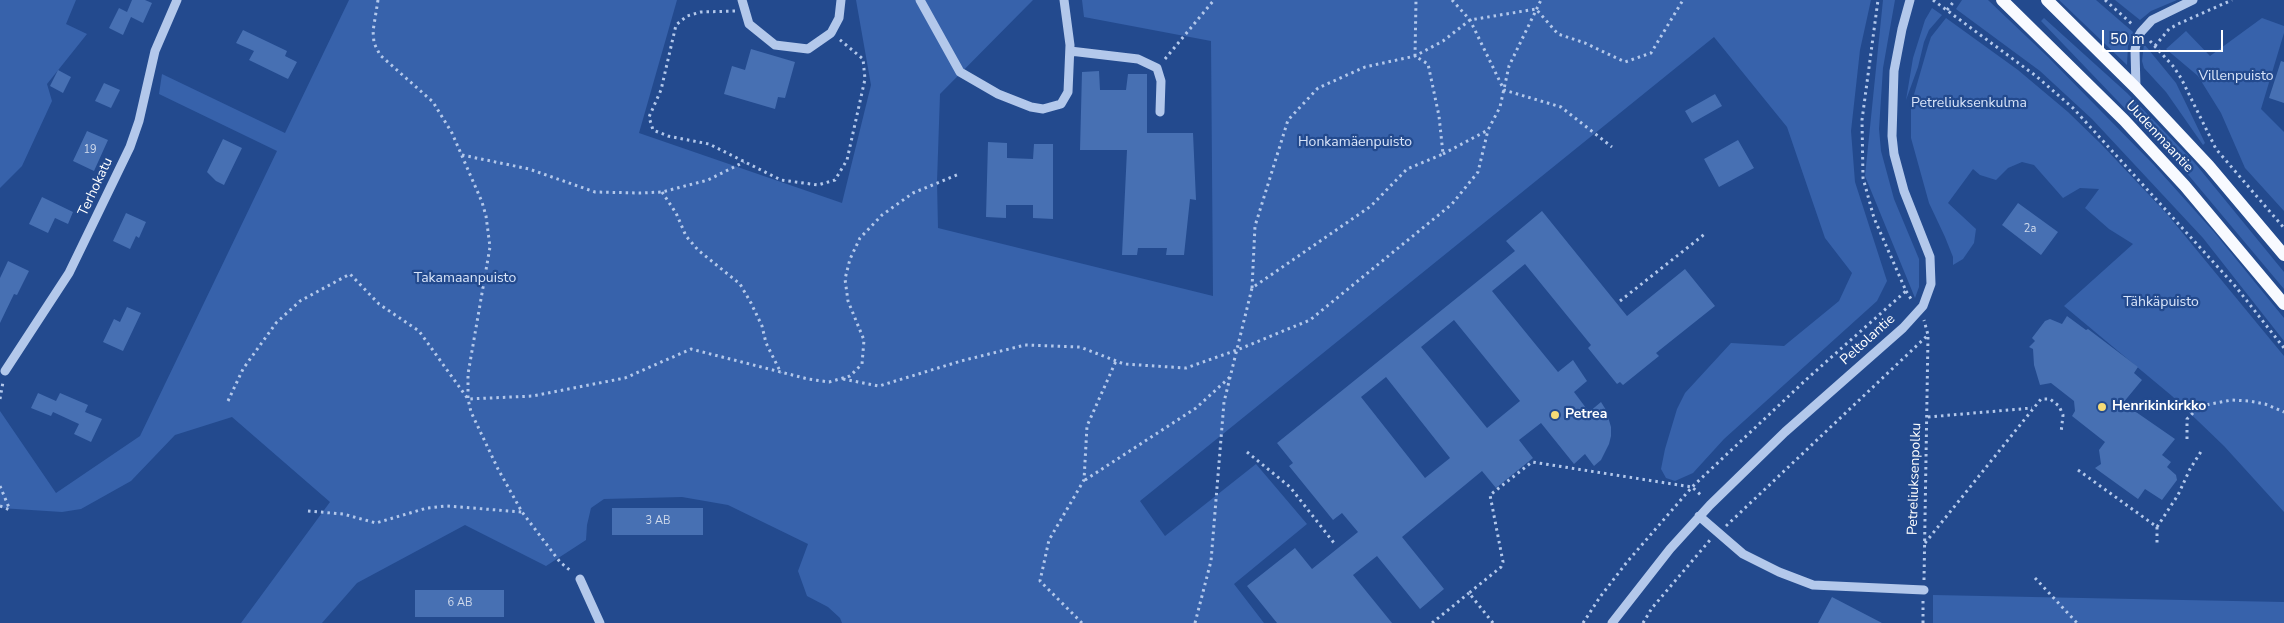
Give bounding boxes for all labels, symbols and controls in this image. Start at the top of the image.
scale bar [2104,20,2225,52]
text: 50 m [2110,29,2145,49]
park label: Villenpuisto [2198,69,2274,85]
park label: Petreliuksenkulma [1911,96,2027,112]
street label: Uudenmaantie [2121,98,2197,176]
park label: Honkamäenpuisto [1298,135,1412,151]
house number: 19 [83,143,97,157]
street label: Terhokatu [75,155,117,219]
house number: 2a [2024,222,2036,236]
park label: Takamaanpuisto [414,271,516,287]
park label: Tähkäpuisto [2123,295,2199,311]
street label: Peltolantie [1837,311,1899,369]
place label: Henrikinkirkko [2112,399,2206,415]
marker: Henrikinkirkko [2096,401,2108,413]
place label: Petrea [1565,407,1607,423]
marker: Petrea [1549,409,1561,421]
street label: Petreliuksenpolku [1905,423,1925,535]
house number: 3 AB [646,514,670,528]
house number: 6 AB [448,596,472,610]

